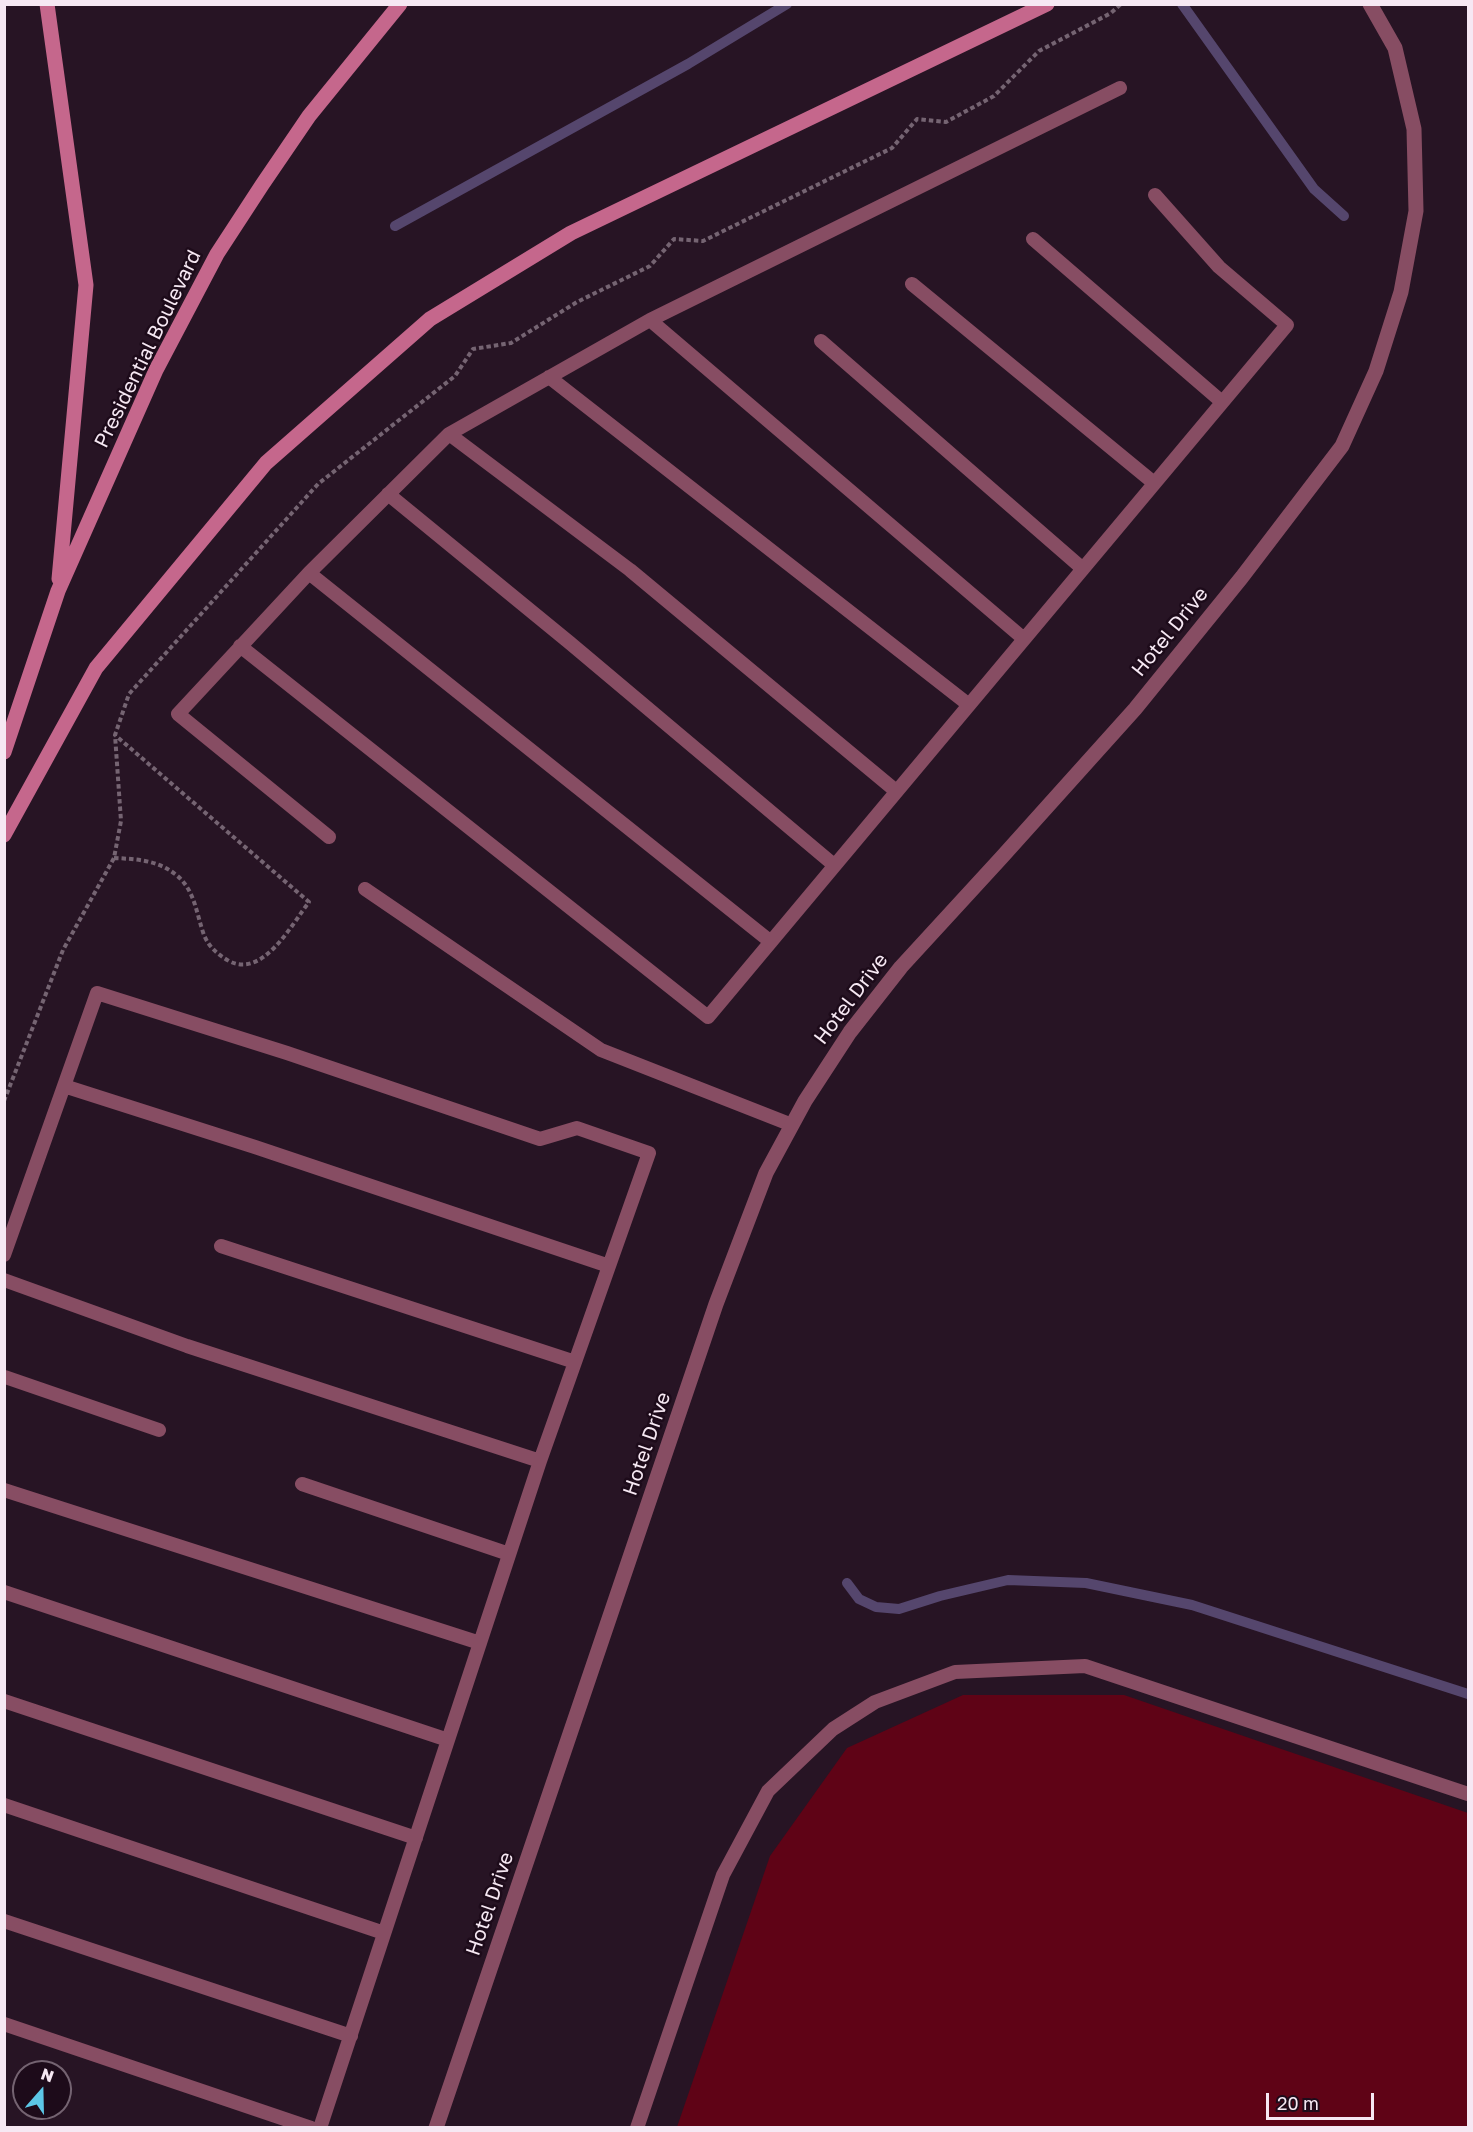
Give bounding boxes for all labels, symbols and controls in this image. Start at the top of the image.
street label: Presidential Boulevard [90,246,206,452]
street label: Hotel Drive [1127,583,1213,681]
street label: Hotel Drive [809,949,893,1049]
street label: Hotel Drive [618,1389,676,1499]
street label: Hotel Drive [461,1849,519,1959]
north arrow [12,2060,72,2120]
text: N [38,2063,57,2086]
scale bar [1269,2081,1377,2119]
text: 20 m [1277,2092,1319,2114]

